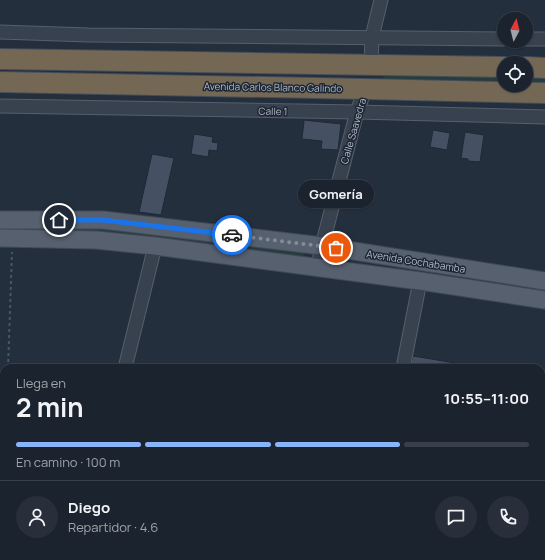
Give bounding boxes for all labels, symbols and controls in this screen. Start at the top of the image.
north arrow [497,12,533,48]
map controls [497,12,533,92]
button: locate [497,56,533,92]
street label: Avenida Carlos Blanco Galindo [204,79,342,95]
street label: Calle Saavedra [337,96,369,166]
street label: Calle 1 [258,104,288,118]
callout: Gomería [298,180,374,208]
text: Gomería [309,185,363,203]
pin [42,203,76,237]
icon: home [48,209,70,231]
courier [212,215,252,255]
icon: car [221,224,243,246]
pin [319,231,353,265]
icon: bag [325,237,347,259]
street label: Avenida Cochabamba [366,246,466,276]
text: Llega en [16,374,66,392]
text: 10:55–11:00 [444,388,529,409]
text: 2 min [16,389,84,425]
text: En camino · 100 m [16,453,120,471]
button: person [16,496,58,538]
button: chat [435,496,477,538]
button: phone [487,496,529,538]
text: Diego [68,497,110,518]
text: Repartidor · 4.6 [68,518,158,536]

